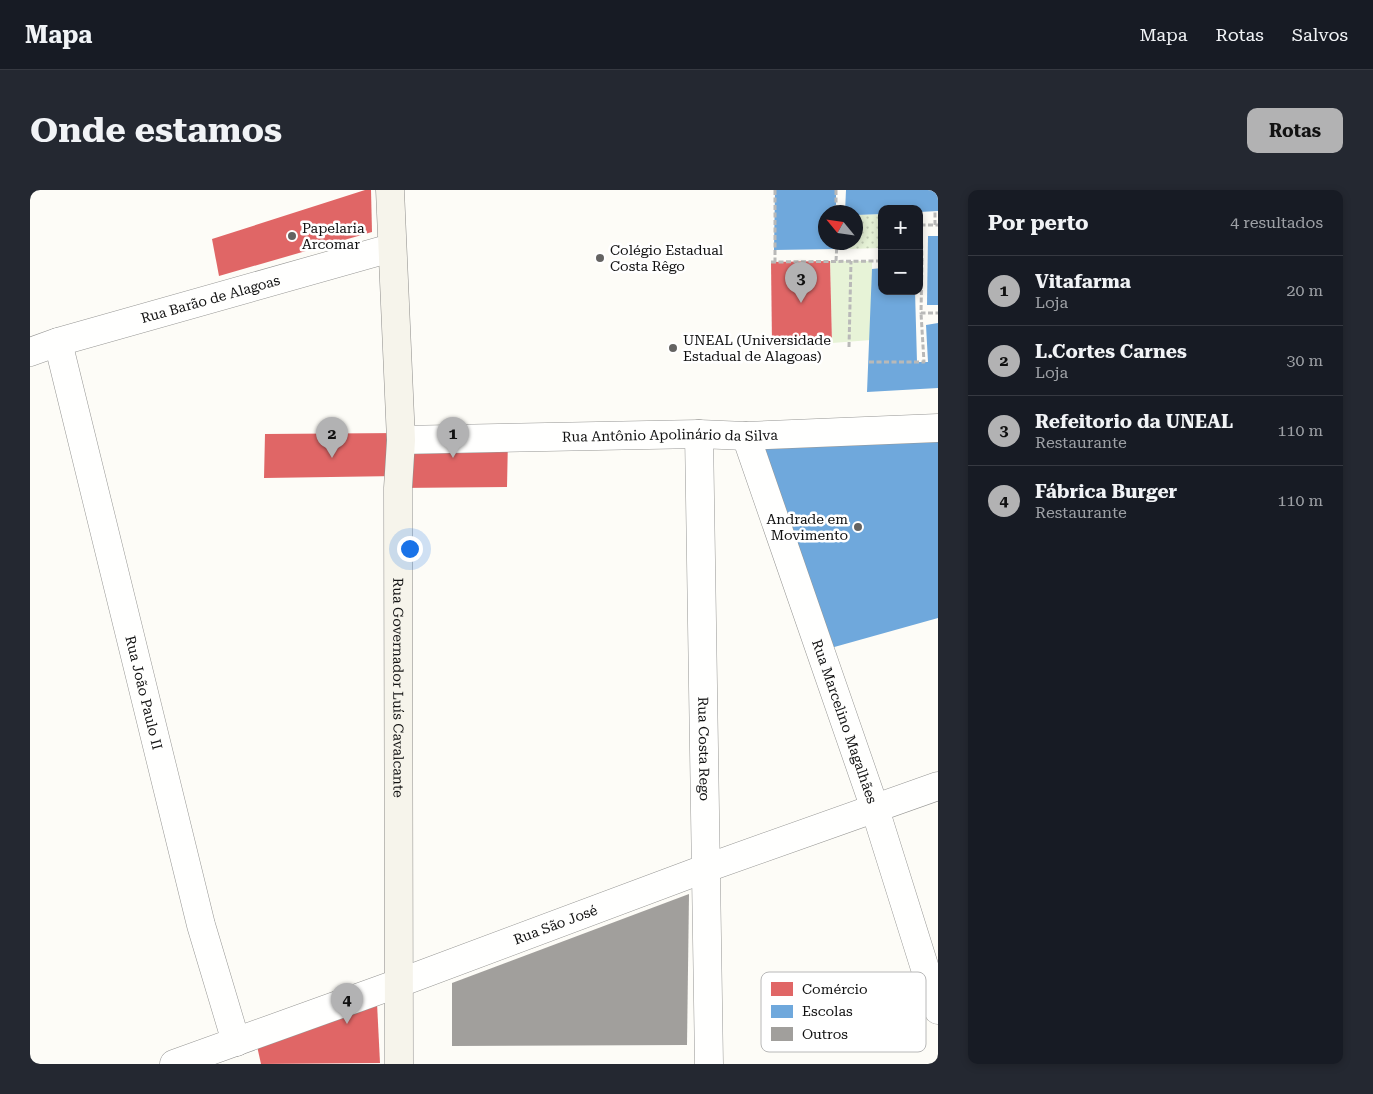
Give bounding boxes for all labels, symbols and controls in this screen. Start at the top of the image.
text: Mapa [25,21,92,49]
text: Mapa [1139,24,1187,45]
text: Rotas [1215,24,1264,45]
text: Salvos [1292,24,1348,45]
button: Rotas [1247,108,1343,153]
text: Onde estamos [30,110,282,151]
north arrow [818,205,863,250]
map controls [878,205,923,295]
button: + [878,205,923,250]
text: Por perto [988,211,1089,235]
text: 4 resultados [1230,213,1323,232]
place label: Papelaria Arcomar [302,220,365,252]
marker: Papelaria Arcomar [286,230,298,242]
place label: Colégio Estadual Costa Rêgo [610,242,724,274]
button: − [878,250,923,295]
marker: Colégio Estadual Costa Rêgo [594,252,606,264]
pin: 3 [785,262,817,303]
text: Vitafarma [1035,270,1131,293]
street label: Rua Barão de Alagoas [139,272,282,326]
text: 1 [1000,281,1008,300]
text: 20 m [1286,281,1323,300]
text: Loja [1035,293,1068,312]
place label: UNEAL (Universidade Estadual de Alagoas) [683,332,831,364]
text: L.Cortes Carnes [1035,340,1187,363]
marker: UNEAL (Universidade Estadual de Alagoas) [667,342,679,354]
text: 2 [1000,351,1008,370]
text: 30 m [1286,351,1323,370]
text: Loja [1035,363,1068,382]
text: Refeitorio da UNEAL [1035,410,1233,433]
pin: 2 [316,417,348,458]
pin: 1 [437,417,469,458]
text: 3 [1000,421,1008,440]
text: 110 m [1277,421,1323,440]
street label: Rua Antônio Apolinário da Silva [562,426,779,445]
text: Restaurante [1035,433,1127,452]
text: Fábrica Burger [1035,480,1177,503]
text: 4 [1000,491,1008,510]
text: 110 m [1277,491,1323,510]
text: Restaurante [1035,503,1127,522]
place label: Andrade em Movimento [766,511,848,543]
marker: Andrade em Movimento [852,521,864,533]
your location [397,536,423,562]
street label: Rua Governador Luís Cavalcante [390,578,407,798]
street label: Rua João Paulo II [122,634,166,751]
street label: Rua Marcelino Magalhães [809,637,881,806]
street label: Rua Costa Rego [695,697,713,801]
street label: Rua São José [511,902,600,948]
legend [761,972,926,1052]
text: Comércio [802,981,868,997]
pin: 4 [331,983,363,1024]
text: Escolas [802,1003,853,1019]
text: Outros [802,1026,848,1042]

